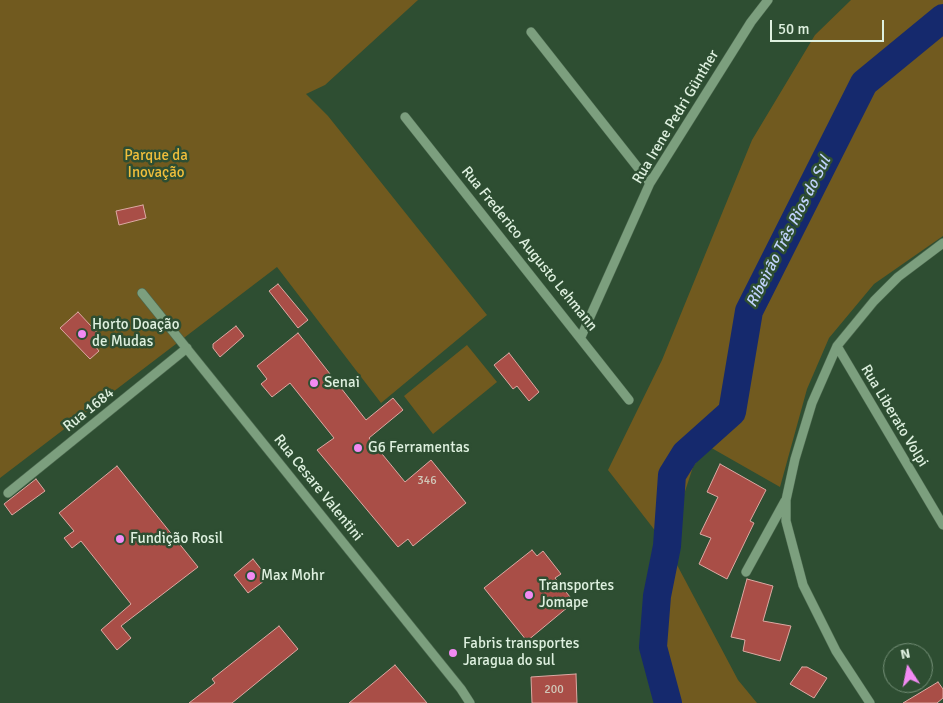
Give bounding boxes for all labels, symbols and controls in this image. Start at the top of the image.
scale bar [773,10,887,42]
text: 50 m [778,20,809,38]
street label: Rua Irene Pedri Günther [629,47,723,187]
park label: Parque da Inovação [124,147,188,182]
water label: Ribeirão Três Rios do Sul [743,153,835,311]
street label: Rua Frederico Augusto Lehmann [457,163,601,335]
place label: Horto Doação de Mudas [92,316,179,351]
marker: Horto Doação de Mudas [76,328,88,340]
street label: Rua Liberato Volpi [856,362,932,470]
place label: Senai [324,374,360,392]
marker: Senai [308,377,320,389]
street label: Rua 1684 [60,384,118,436]
street label: Rua Cesare Valentini [270,431,366,545]
place label: G6 Ferramentas [368,439,470,457]
marker: G6 Ferramentas [352,442,364,454]
house number: 346 [417,474,437,488]
place label: Fundição Rosil [130,530,223,548]
marker: Fundição Rosil [114,533,126,545]
place label: Max Mohr [261,567,325,585]
marker: Max Mohr [245,570,257,582]
place label: Transportes Jomape [539,577,614,612]
marker: Transportes Jomape [523,589,535,601]
place label: Fabris transportes Jaragua do sul [463,635,579,670]
north arrow [883,643,933,693]
text: N [899,644,912,663]
marker: Fabris transportes Jaragua do sul [447,647,459,659]
house number: 200 [544,683,564,697]

